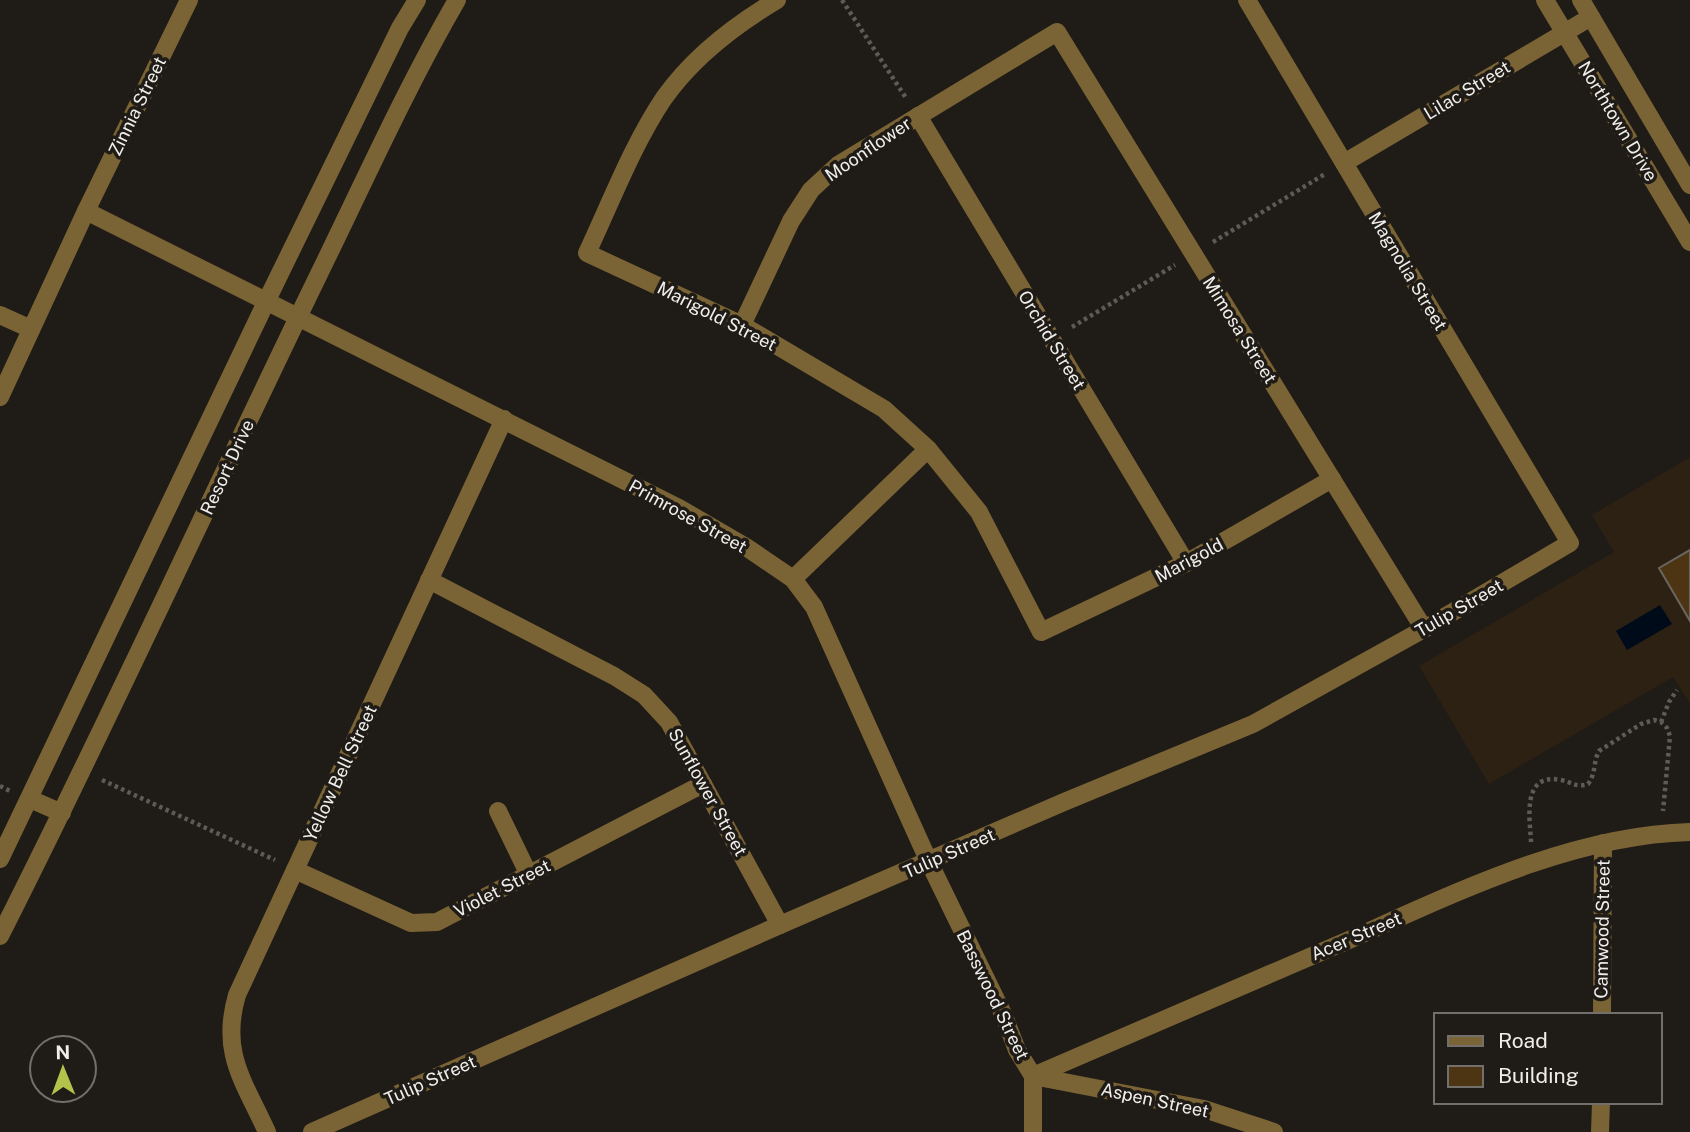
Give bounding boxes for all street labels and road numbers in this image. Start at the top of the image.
street label: Zinnia Street [104,53,170,159]
street label: Lilac Street [1420,56,1514,124]
street label: Northtown Drive [1574,57,1662,185]
street label: Moonflower [821,112,915,186]
street label: Magnolia Street [1364,208,1452,334]
street label: Mimosa Street [1199,273,1281,387]
street label: Marigold Street [654,277,780,355]
street label: Orchid Street [1014,287,1090,393]
street label: Resort Drive [196,416,258,518]
street label: Primrose Street [625,475,751,557]
street label: Marigold [1151,533,1227,587]
street label: Tulip Street [1411,574,1507,642]
street label: Yellow Bell Street [299,701,381,845]
street label: Sunflower Street [664,724,752,860]
street label: Tulip Street [900,824,998,882]
street label: Violet Street [450,855,554,921]
street label: Camwood Street [1590,859,1614,999]
street label: Acer Street [1308,907,1404,965]
street label: Basswood Street [952,927,1034,1063]
street label: Tulip Street [381,1051,479,1109]
street label: Aspen Street [1099,1078,1211,1122]

